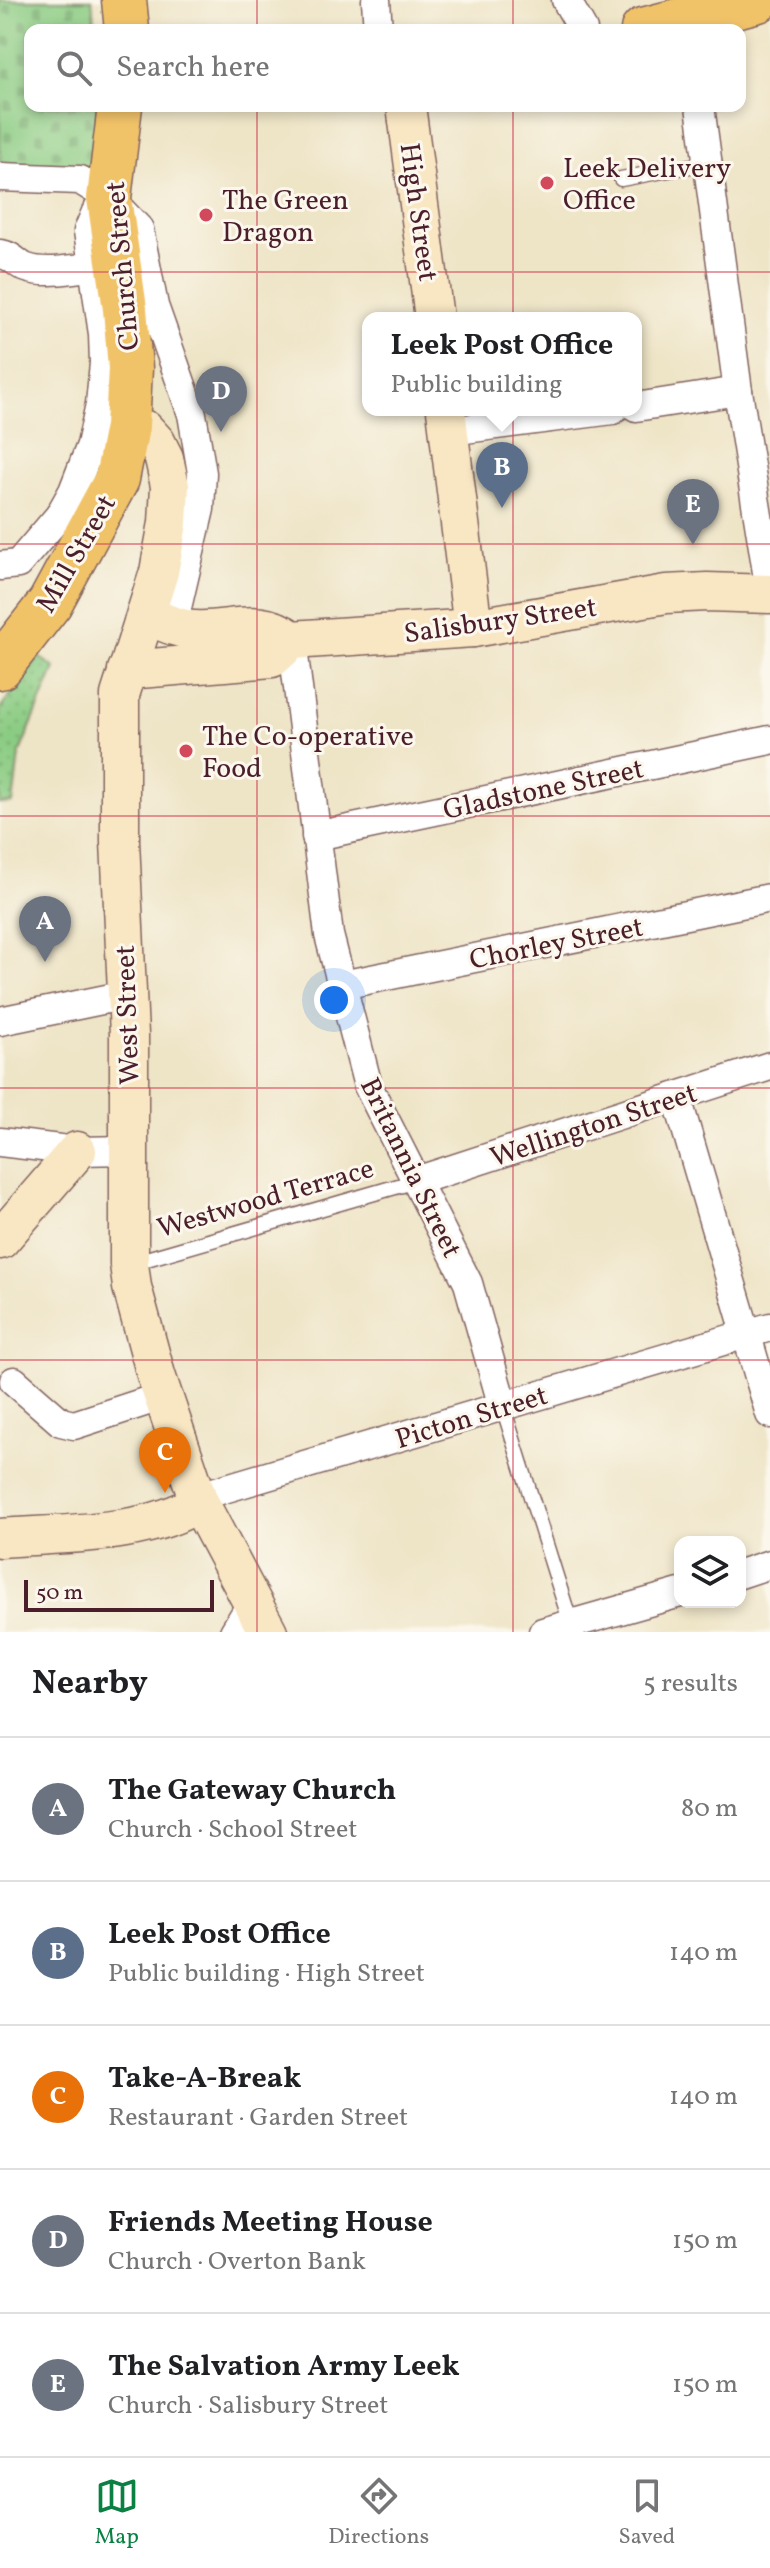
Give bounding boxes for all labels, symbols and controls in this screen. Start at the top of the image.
search box [24,24,746,112]
icon: search [52,46,96,90]
text: Search here [116,47,270,89]
street label: High Street [389,141,447,284]
place label: Leek Delivery Office [563,150,731,221]
marker: Leek Delivery Office [538,174,556,192]
street label: Church Street [97,179,150,352]
place label: The Green Dragon [222,182,349,253]
marker: The Green Dragon [197,206,215,224]
popup [362,312,642,416]
text: Leek Post Office [391,325,613,367]
pin: D [195,366,247,432]
text: Public building [391,367,563,403]
pin: B [476,442,528,508]
pin: E [667,479,719,545]
street label: Mill Street [28,488,127,620]
street label: Salisbury Street [401,589,599,654]
place label: The Co-operative Food [202,718,414,789]
marker: The Co-operative Food [177,742,195,760]
street label: Gladstone Street [440,750,647,831]
pin: A [19,896,71,962]
street label: Chorley Street [466,908,647,980]
street label: West Street [107,944,150,1086]
your location [314,980,354,1020]
street label: Britannia Street [349,1071,470,1265]
street label: Wellington Street [485,1075,702,1178]
street label: Westwood Terrace [153,1150,379,1249]
street label: Picton Street [391,1377,553,1460]
pin: C [139,1427,191,1493]
map controls [674,1536,746,1608]
button: layers [674,1536,746,1608]
scale bar [24,1576,214,1612]
text: 50 m [36,1578,83,1609]
text: Nearby [32,1661,148,1708]
text: 5 results [643,1666,738,1702]
text: The Gateway Church [108,1770,396,1812]
text: A [49,1791,67,1827]
text: 80 m [681,1791,738,1827]
text: Church · School Street [108,1812,357,1848]
text: Leek Post Office [108,1914,331,1956]
text: B [49,1935,67,1971]
text: 140 m [669,1935,738,1971]
text: Public building · High Street [108,1956,425,1992]
text: Take-A-Break [108,2058,301,2100]
text: C [50,2079,66,2115]
text: 140 m [669,2079,738,2115]
text: Restaurant · Garden Street [108,2100,408,2136]
text: Friends Meeting House [108,2202,433,2244]
text: D [48,2223,68,2259]
text: 150 m [672,2223,738,2259]
text: Church · Overton Bank [108,2244,366,2280]
text: The Salvation Army Leek [108,2346,460,2388]
text: E [50,2367,66,2403]
text: 150 m [672,2367,738,2403]
text: Church · Salisbury Street [108,2388,388,2424]
tab: Map [95,2474,139,2553]
tab: Directions [328,2474,429,2553]
tab: Saved [619,2474,675,2553]

